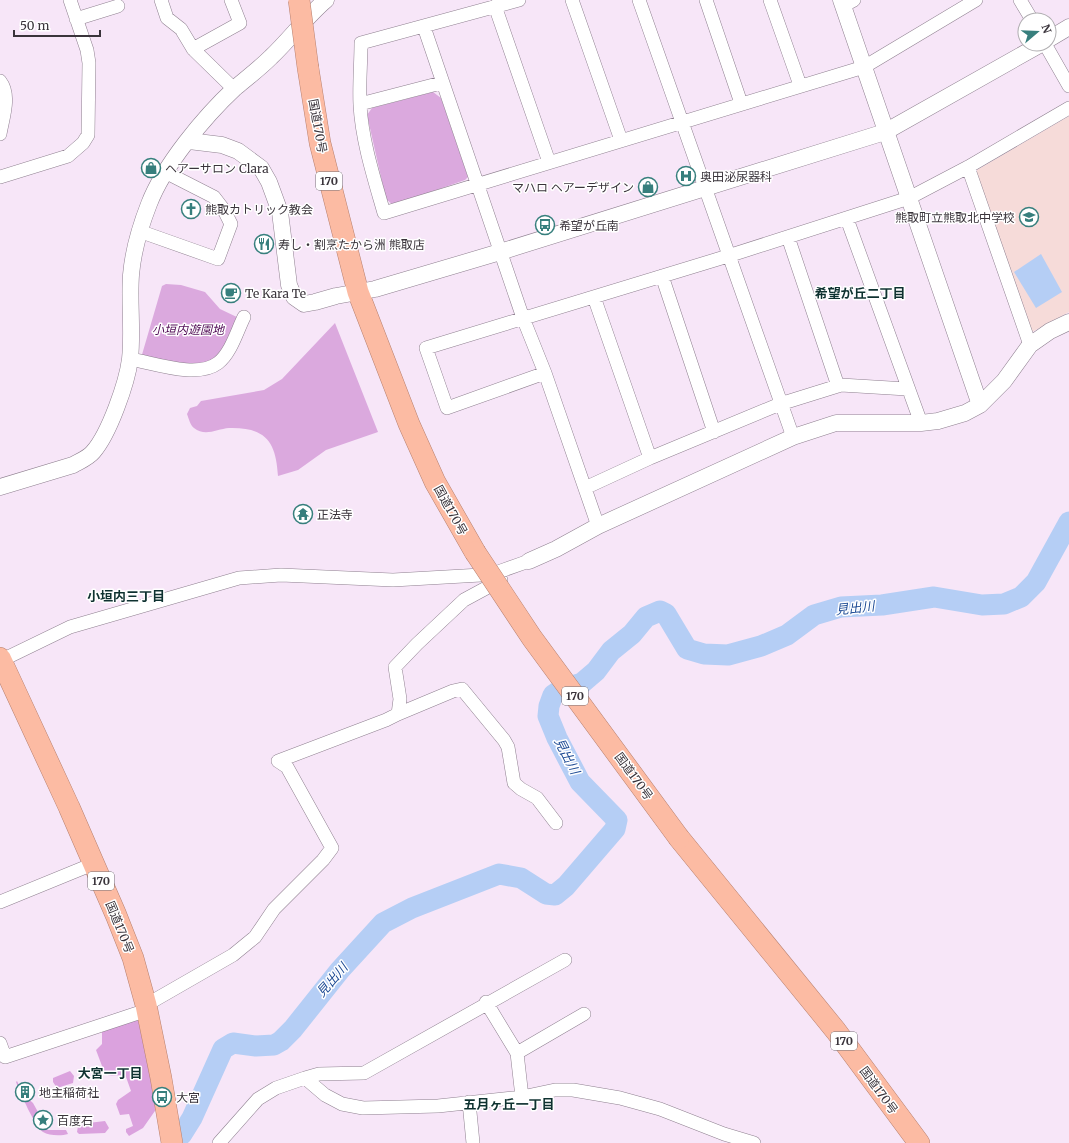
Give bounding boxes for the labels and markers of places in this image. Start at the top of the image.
shop icon: ヘアーサロン Clara [140,157,162,179]
place label: ヘアーサロン Clara [165,161,269,176]
hospital icon: 奥田泌尿器科 [675,165,697,187]
place label: 奥田泌尿器科 [700,169,772,184]
shop icon: マハロ ヘアーデザイン [637,176,659,198]
place label: マハロ ヘアーデザイン [512,180,634,195]
church icon: 熊取カトリック教会 [180,198,202,220]
place label: 熊取カトリック教会 [205,202,313,217]
school or university icon: 熊取町立熊取北中学校 [1018,206,1040,228]
place label: 熊取町立熊取北中学校 [895,210,1015,225]
bus stop icon: 希望が丘南 [534,214,556,236]
place label: 希望が丘南 [559,218,619,233]
restaurant icon: 寿し・割烹たから洲 熊取店 [253,233,275,255]
place label: 寿し・割烹たから洲 熊取店 [278,237,425,252]
cafe icon: Te Kara Te [220,282,242,304]
place label: Te Kara Te [245,286,306,301]
temple icon: 正法寺 [292,503,314,525]
place label: 正法寺 [317,507,353,522]
building icon: 地主稲荷社 [14,1081,36,1103]
place label: 地主稲荷社 [39,1085,99,1100]
bus stop icon: 大宮 [151,1086,173,1108]
place label: 大宮 [176,1090,200,1105]
place icon: 百度石 [32,1109,54,1131]
place label: 百度石 [57,1113,93,1128]

